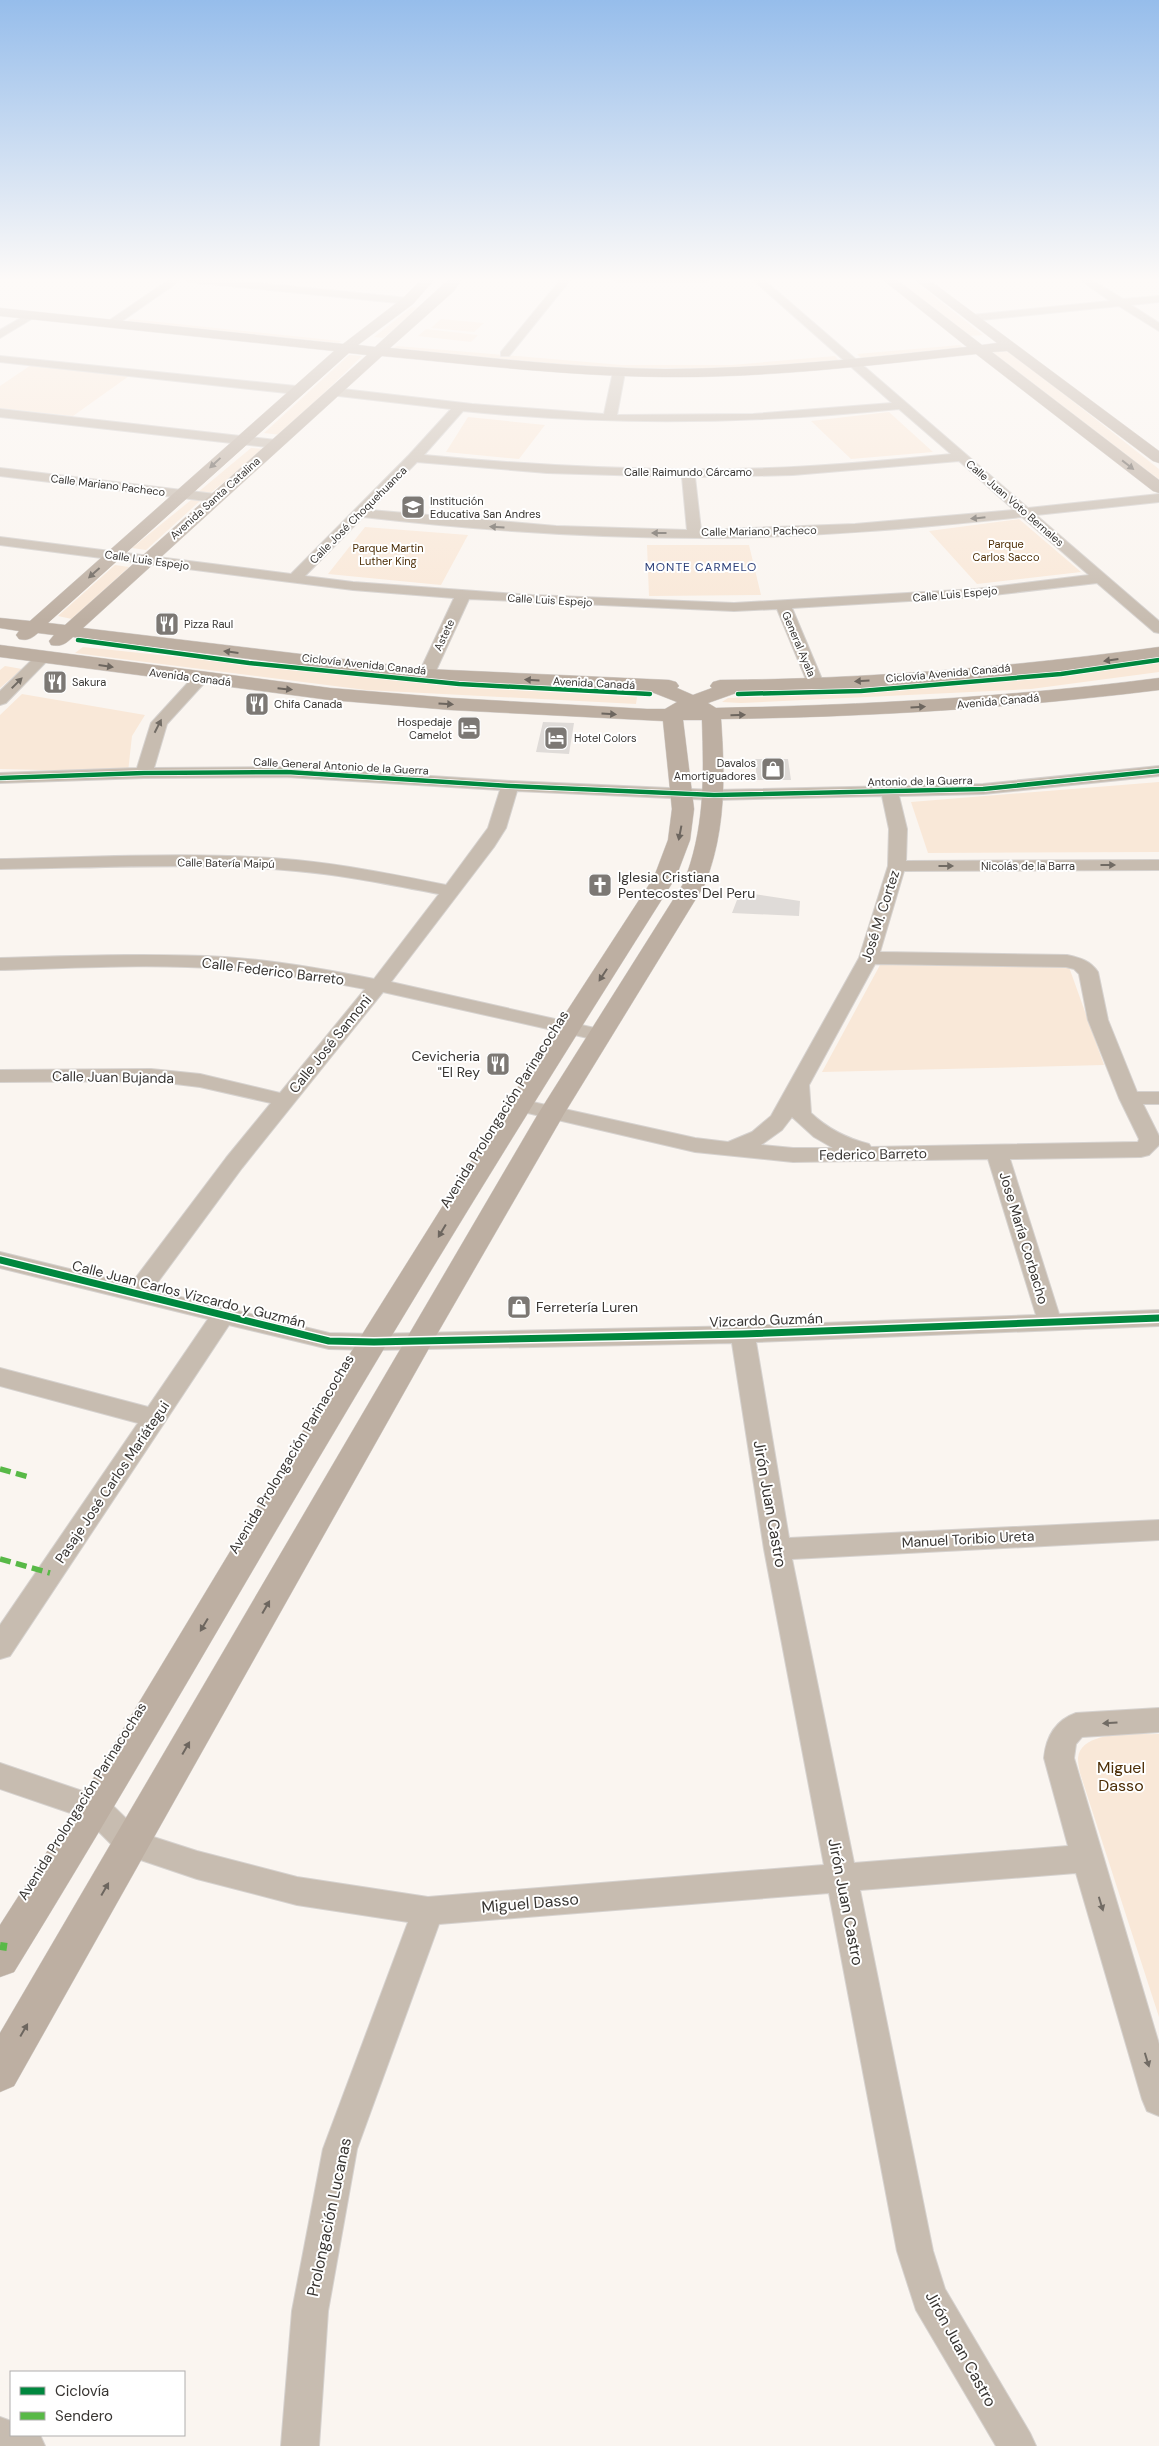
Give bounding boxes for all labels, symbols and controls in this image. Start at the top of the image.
street label: Avenida Santa Catalina [167,454,263,542]
street label: Calle Juan Voto Bernales [963,457,1067,549]
one-way arrow [208,458,221,469]
one-way arrow [1121,459,1134,470]
street label: Calle José Choquehuanca [306,463,410,567]
street label: Calle Raimundo Cárcamo [624,465,752,479]
street label: Calle Mariano Pacheco [50,471,166,499]
school or university icon: Institución Educativa San Andres [400,494,426,520]
place label: Institución Educativa San Andres [430,494,541,521]
one-way arrow [970,514,986,522]
one-way arrow [488,523,504,531]
street label: Calle Mariano Pacheco [701,523,817,539]
one-way arrow [651,529,667,537]
park label: Parque Carlos Sacco [973,537,1039,564]
park label: Parque Martin Luther King [353,541,423,568]
street label: Calle Luis Espejo [104,547,190,573]
district label: MONTE CARMELO [645,559,757,575]
one-way arrow [89,567,101,579]
street label: Calle Luis Espejo [912,583,998,605]
street label: Calle Luis Espejo [507,591,593,609]
street label: General Ayala [779,609,819,679]
restaurant icon: Pizza Raul [154,611,180,637]
place label: Pizza Raul [184,617,233,631]
street label: Astete [431,617,457,653]
one-way arrow [223,648,239,656]
street label: Ciclovía Avenida Canadá [301,651,427,677]
one-way arrow [1102,656,1118,664]
street label: Ciclovía Avenida Canadá [885,661,1011,685]
one-way arrow [98,662,114,670]
street label: Avenida Canadá [148,665,232,689]
restaurant icon: Sakura [42,669,68,695]
street label: Avenida Canadá [553,674,635,692]
place label: Sakura [72,675,106,689]
one-way arrow [524,675,540,683]
one-way arrow [11,677,23,689]
one-way arrow [853,678,869,686]
one-way arrow [277,685,293,693]
street label: Avenida Canadá [956,690,1040,712]
restaurant icon: Chifa Canada [244,691,270,717]
place label: Chifa Canada [274,697,342,711]
one-way arrow [439,700,455,708]
one-way arrow [910,703,926,711]
one-way arrow [601,710,617,718]
one-way arrow [730,711,746,719]
place label: Hospedaje Camelot [398,715,452,742]
hotel icon: Hospedaje Camelot [456,715,482,741]
one-way arrow [154,719,162,733]
hotel icon: Hotel Colors [543,725,569,751]
place label: Hotel Colors [574,731,637,745]
street label: Calle General Antonio de la Guerra [253,754,429,778]
place label: Davalos Amortiguadores [674,756,756,783]
shop icon: Davalos Amortiguadores [760,756,786,782]
street label: Antonio de la Guerra [867,773,973,789]
one-way arrow [675,826,683,842]
street label: Calle Batería Maipú [177,855,275,871]
street label: Nicolás de la Barra [981,859,1075,873]
one-way arrow [1101,861,1117,869]
one-way arrow [938,862,954,870]
place label: Iglesia Cristiana Pentecostes Del Peru [618,868,755,902]
street label: José M. Cortez [857,868,903,964]
church icon: Iglesia Cristiana Pentecostes Del Peru [587,872,613,898]
street label: Calle Federico Barreto [201,953,345,989]
one-way arrow [598,969,608,982]
street label: Calle José Sannoni [285,991,375,1097]
street label: Avenida Prolongación Parinacochas [436,1007,572,1211]
place label: Cevicheria "El Rey [411,1047,480,1081]
restaurant icon: Cevicheria "El Rey [485,1051,511,1077]
street label: Calle Juan Bujanda [52,1067,174,1087]
street label: Federico Barreto [819,1144,927,1164]
street label: Jose María Corbacho [995,1170,1053,1306]
one-way arrow [437,1224,446,1237]
street label: Calle Juan Carlos Vizcardo y Guzmán [70,1256,308,1332]
shop icon: Ferretería Luren [506,1294,532,1320]
place label: Ferretería Luren [536,1298,638,1316]
street label: Vizcardo Guzmán [709,1309,823,1331]
street label: Avenida Prolongación Parinacochas [224,1351,358,1557]
street label: Pasaje José Carlos Mariátegui [51,1397,173,1567]
street label: Jirón Juan Castro [748,1439,792,1569]
street label: Manuel Toribio Ureta [901,1527,1035,1551]
one-way arrow [262,1600,271,1613]
one-way arrow [199,1618,208,1631]
street label: Avenida Prolongación Parinacochas [14,1699,150,1903]
one-way arrow [1102,1719,1118,1727]
one-way arrow [181,1741,190,1754]
park label: Miguel Dasso [1097,1757,1145,1796]
street label: Jirón Juan Castro [823,1837,869,1967]
one-way arrow [101,1882,109,1896]
street label: Miguel Dasso [480,1888,580,1918]
one-way arrow [1097,1897,1105,1912]
one-way arrow [20,2023,29,2037]
one-way arrow [1144,2053,1152,2068]
street label: Prolongación Lucanas [302,2136,356,2298]
street label: Jirón Juan Castro [921,2288,1001,2410]
legend [10,2371,185,2436]
text: Ciclovía [55,2381,109,2401]
text: Sendero [55,2406,113,2426]

